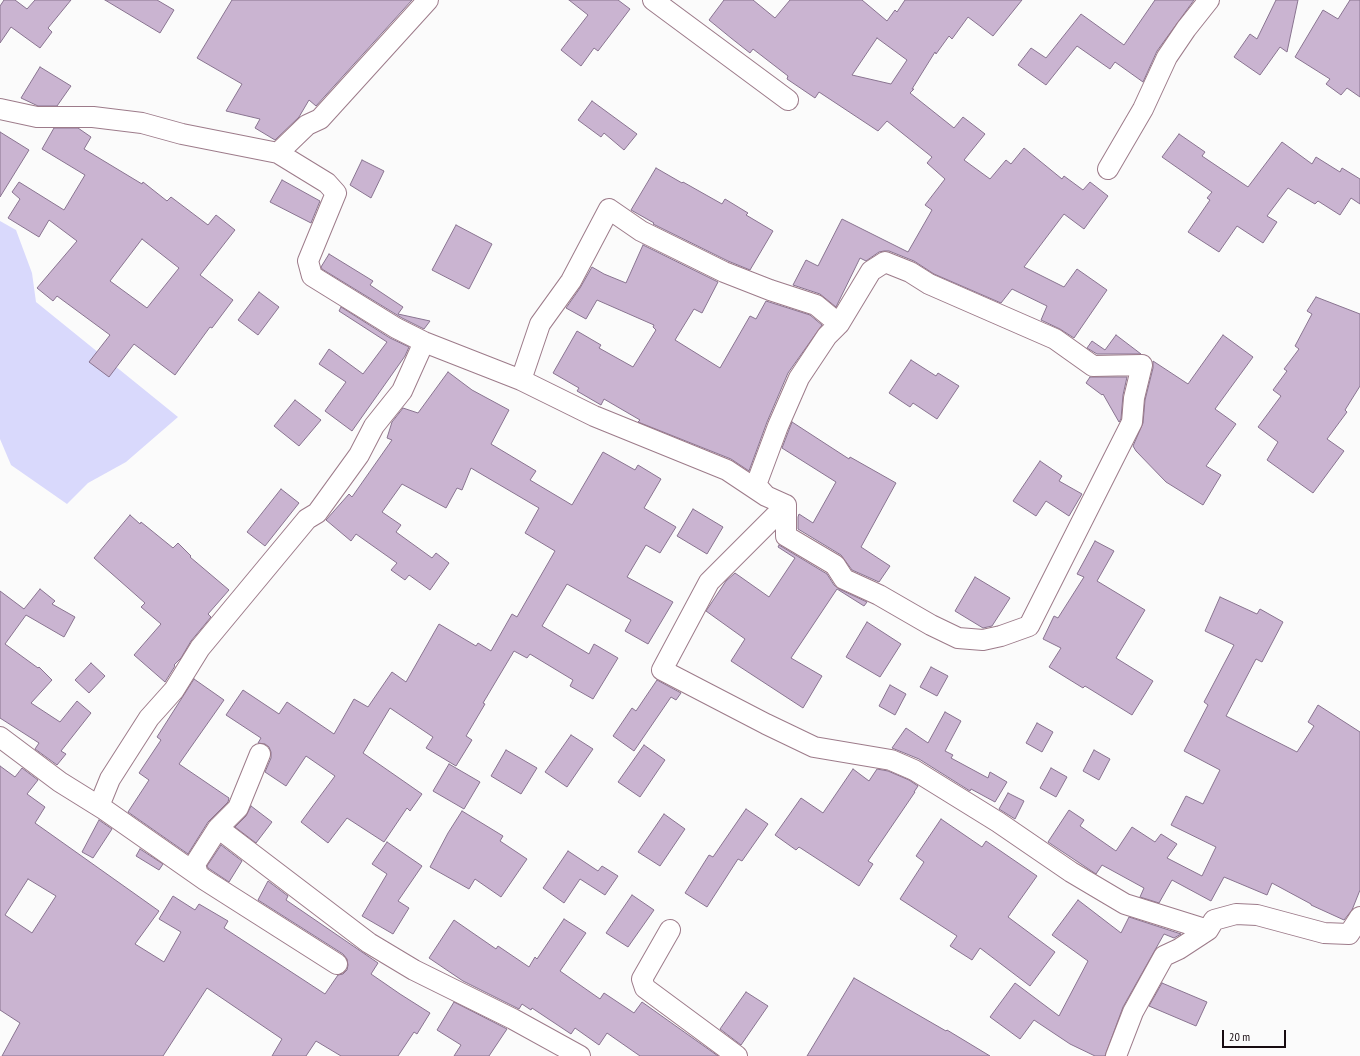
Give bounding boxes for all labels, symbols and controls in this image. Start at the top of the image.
scale bar [1224,1022,1288,1048]
text: 20 m [1229,1029,1250,1044]

